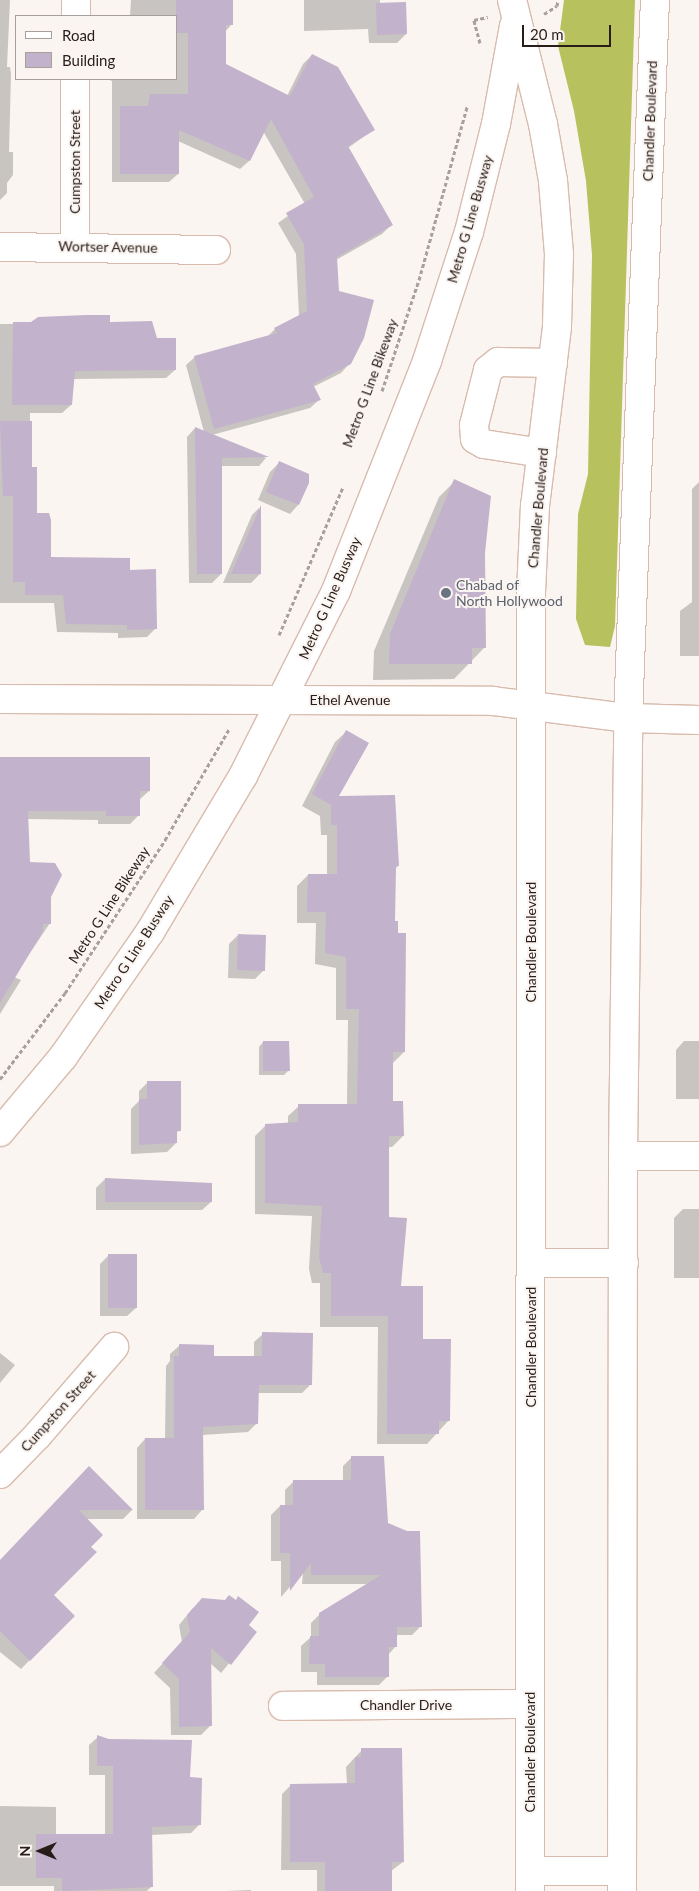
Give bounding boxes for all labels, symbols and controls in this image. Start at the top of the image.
legend [15,15,178,80]
scale bar [524,15,613,47]
text: 20 m [530,25,564,43]
text: Road [62,26,95,44]
text: Building [62,51,115,69]
street label: Chandler Boulevard [639,60,661,182]
street label: Cumpston Street [67,110,83,214]
street label: Metro G Line Busway [444,153,496,285]
street label: Wortser Avenue [58,238,158,256]
street label: Metro G Line Bikeway [339,316,401,450]
street label: Chandler Boulevard [524,447,552,569]
street label: Metro G Line Busway [295,534,365,662]
place label: Chabad of North Hollywood [456,577,563,610]
marker: Chabad of North Hollywood [440,587,452,599]
street label: Ethel Avenue [309,692,391,708]
street label: Metro G Line Bikeway [65,843,153,967]
street label: Chandler Boulevard [523,881,539,1003]
street label: Metro G Line Busway [91,892,177,1012]
street label: Chandler Boulevard [523,1286,539,1408]
street label: Cumpston Street [17,1367,99,1455]
street label: Chandler Boulevard [522,1691,538,1813]
street label: Chandler Drive [360,1697,452,1713]
north arrow [15,1826,65,1876]
text: N [16,1846,33,1856]

